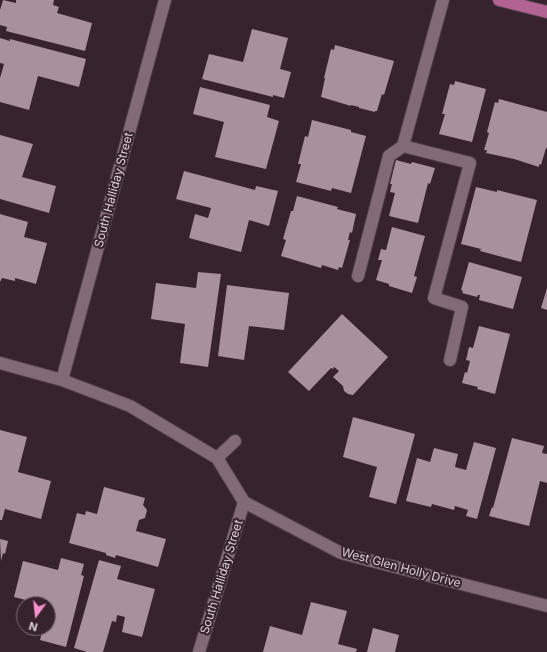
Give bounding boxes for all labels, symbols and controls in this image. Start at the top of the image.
street label: South Halliday Street [92,131,136,249]
street label: South Halliday Street [198,518,246,636]
street label: West Glen Holly Drive [340,545,462,591]
north arrow [16,596,56,636]
text: N [27,619,39,634]

